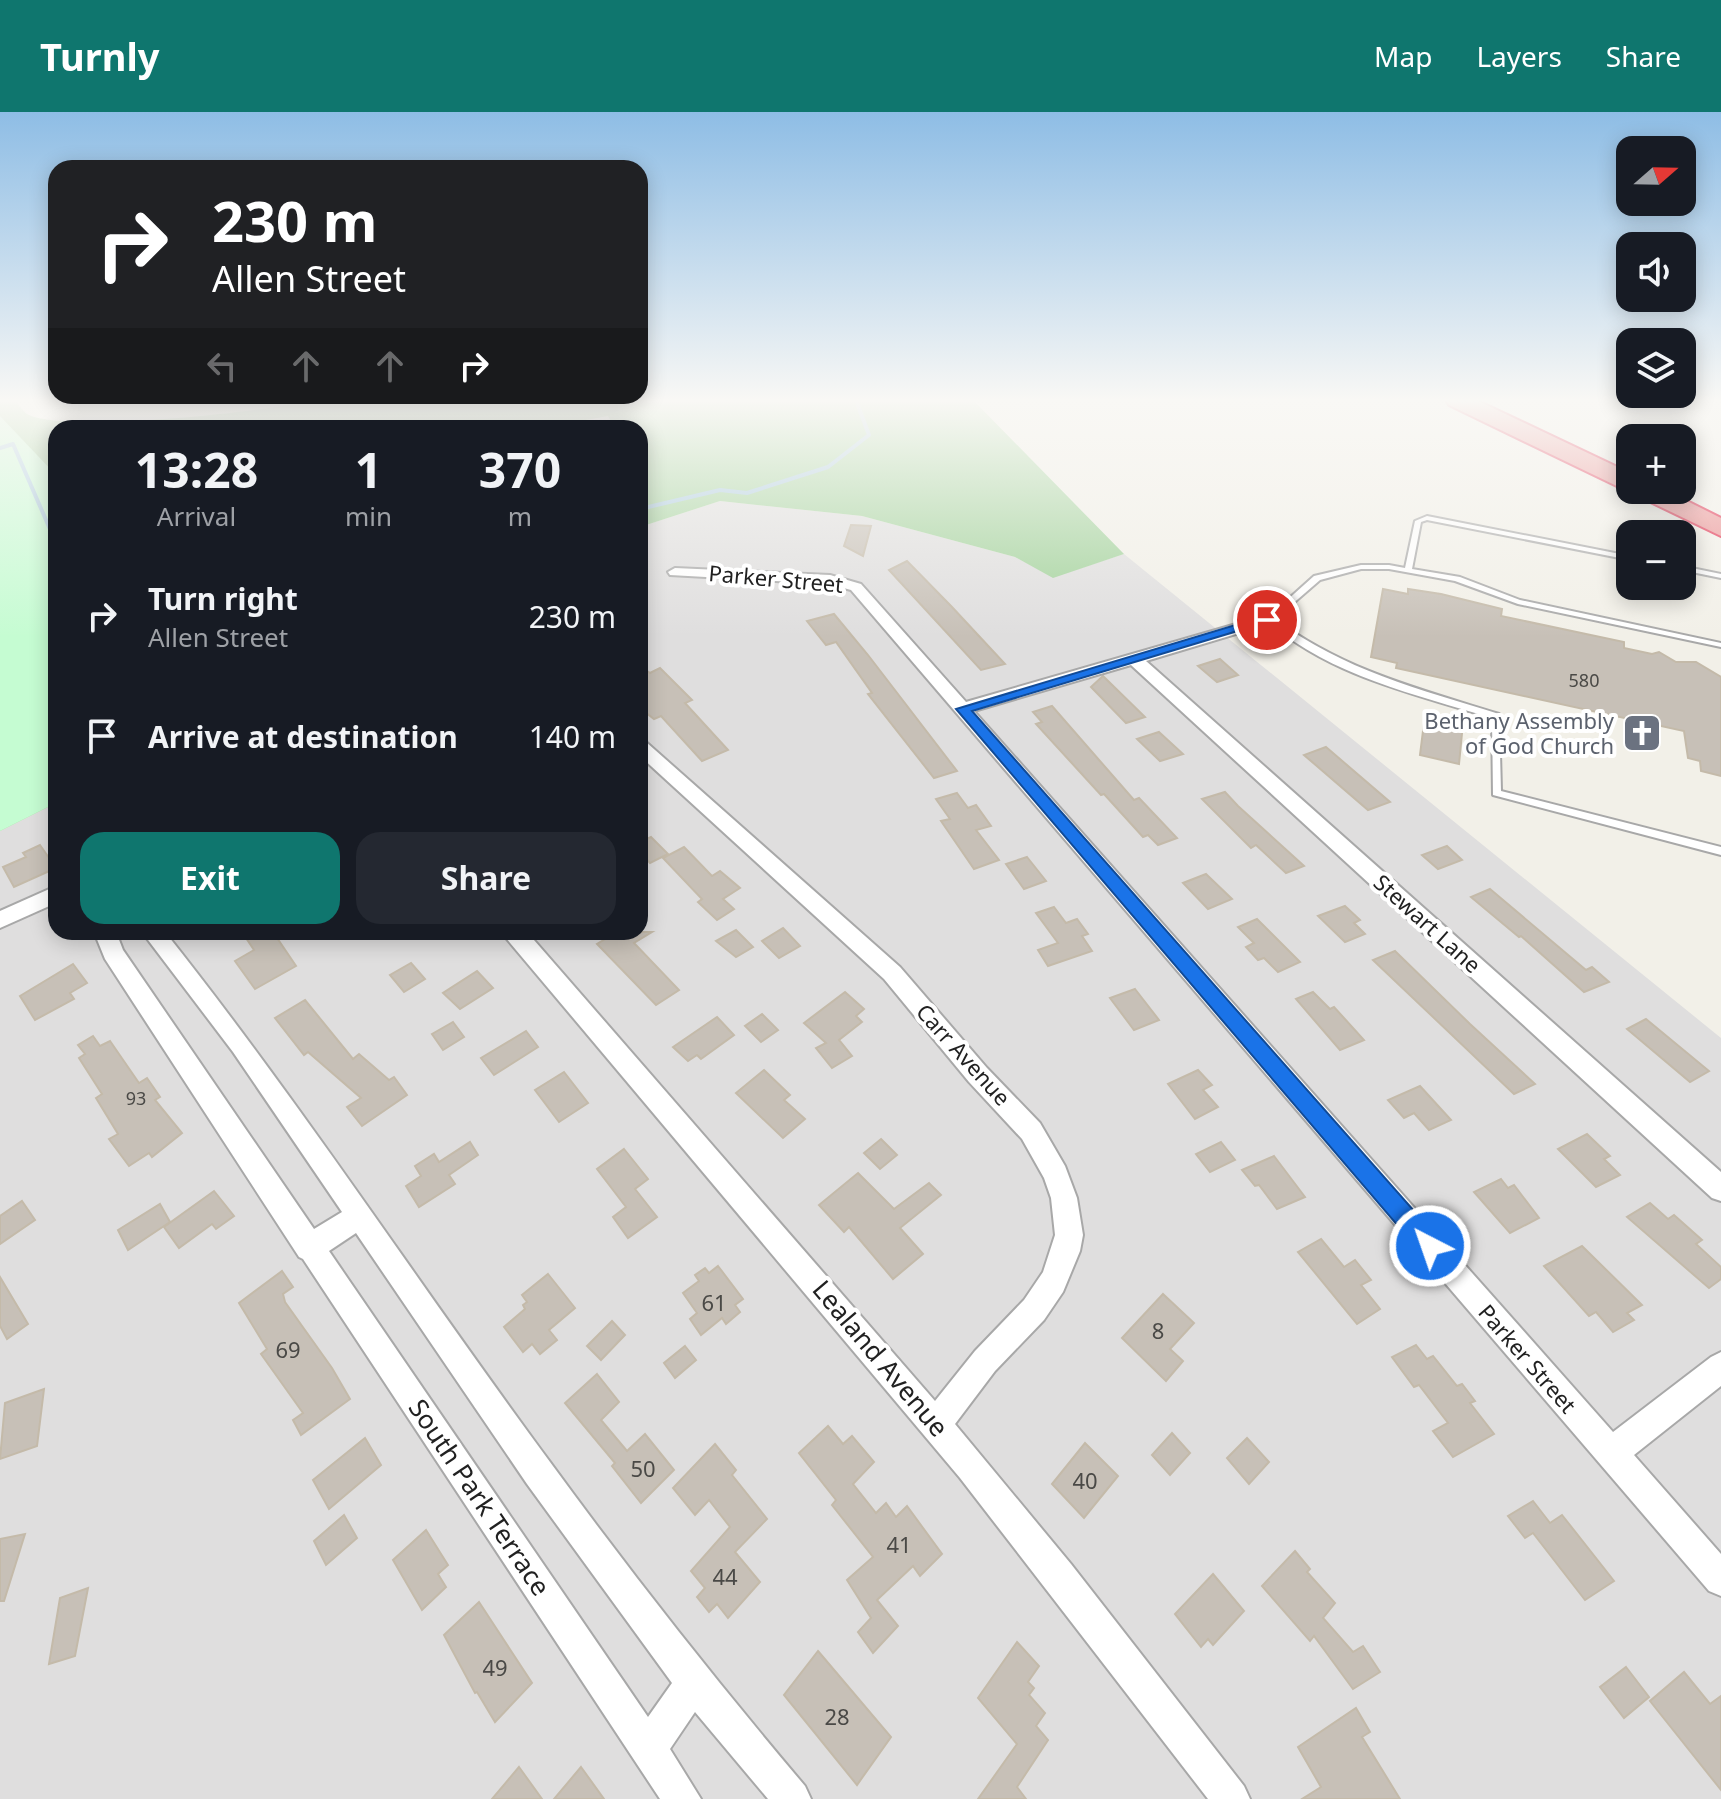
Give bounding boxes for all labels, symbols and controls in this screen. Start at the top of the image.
text: Turnly [40,30,159,82]
text: Map [1374,37,1432,75]
text: Layers [1476,37,1562,75]
text: Share [1606,37,1681,75]
north arrow [1616,136,1696,216]
map controls [1616,136,1696,600]
text: 230 m [212,182,377,258]
icon: right [80,192,184,296]
button: sound [1616,232,1696,312]
text: Allen Street [212,254,406,303]
button: layers [1616,328,1696,408]
icon: left [200,344,244,388]
icon: ahead [284,344,328,388]
icon: ahead [368,344,412,388]
icon: right [452,344,496,388]
button: + [1616,424,1696,504]
text: 13:28 [135,437,258,502]
text: 1 [355,437,382,502]
text: 370 [479,437,561,502]
text: Arrival [157,498,236,534]
text: min [345,498,392,534]
text: m [508,498,532,534]
button: − [1616,520,1696,600]
street label: Parker Street [707,557,845,599]
text: Turn right [148,578,298,619]
pin [1233,586,1301,654]
icon: right [80,594,124,638]
text: 230 m [529,596,616,637]
icon: arrive [1245,598,1289,642]
text: Allen Street [148,619,288,655]
house number: 580 [1569,668,1599,692]
place label: Bethany Assembly of God Church [1424,705,1615,760]
church icon: Bethany Assembly of God Church [1621,712,1663,754]
icon: arrive [80,714,124,758]
text: Arrive at destination [148,716,458,757]
text: 140 m [529,716,616,757]
button: Exit [80,832,340,924]
button: Share [356,832,616,924]
street label: Stewart Lane [1368,867,1488,979]
street label: Carr Avenue [910,997,1018,1111]
house number: 93 [126,1086,146,1110]
position arrow [1388,1204,1472,1288]
street label: Lealand Avenue [805,1272,957,1444]
house number: 61 [701,1287,727,1317]
street label: Parker Street [1472,1297,1584,1419]
house number: 8 [1152,1315,1164,1345]
house number: 69 [275,1334,301,1364]
street label: South Park Terrace [401,1392,559,1602]
house number: 50 [630,1453,656,1483]
house number: 40 [1072,1465,1098,1495]
house number: 41 [886,1529,912,1559]
house number: 44 [712,1561,738,1591]
house number: 49 [482,1652,508,1682]
house number: 28 [824,1701,850,1731]

